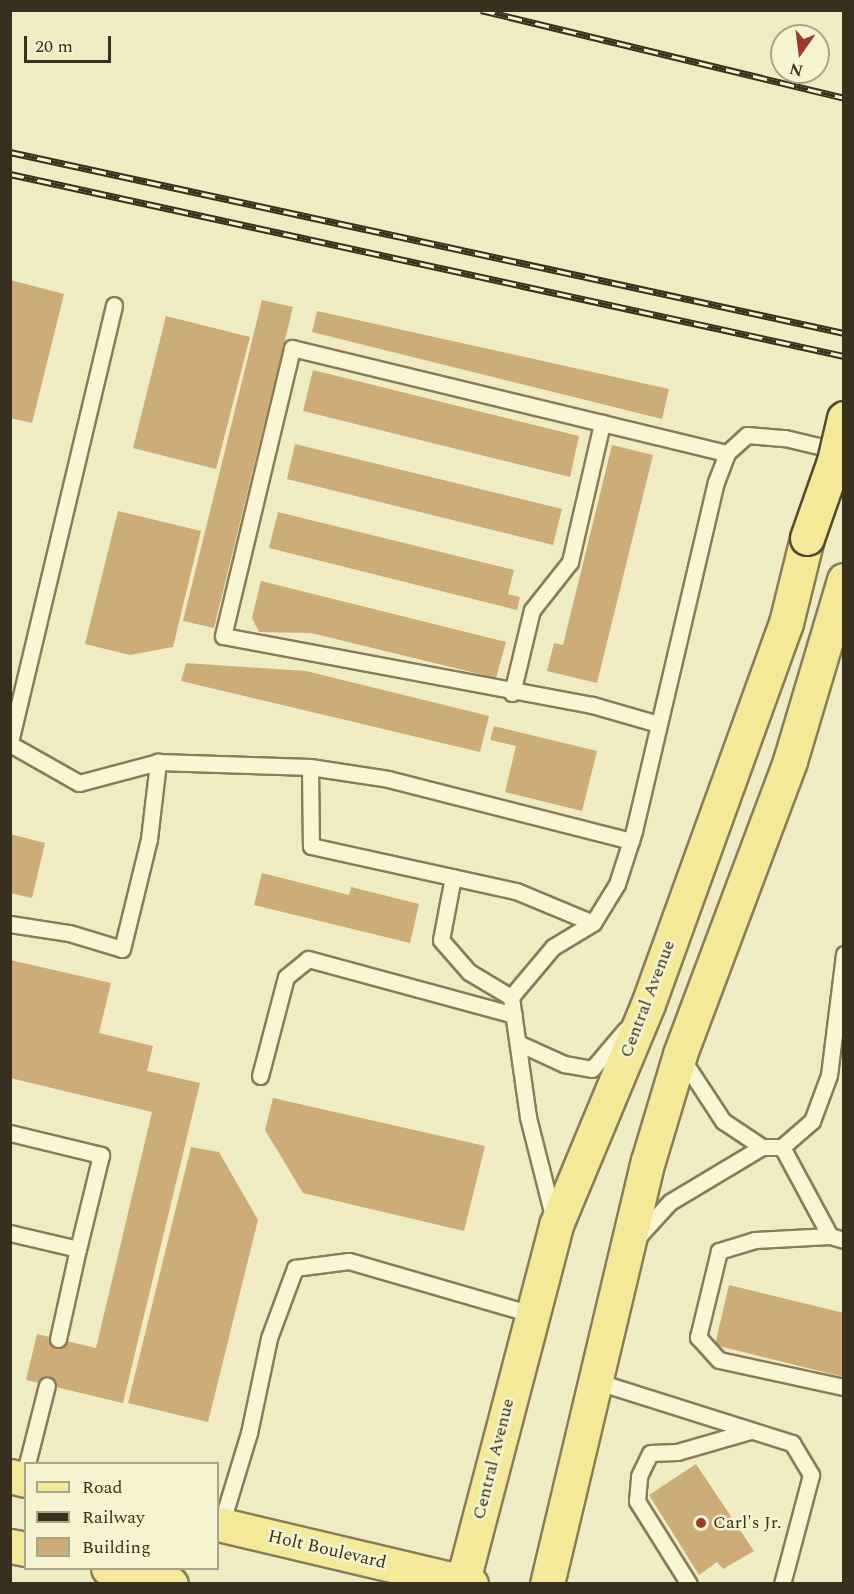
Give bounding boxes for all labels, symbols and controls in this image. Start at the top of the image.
scale bar [27,24,114,62]
north arrow [770,24,830,84]
text: 20 m [35,33,73,60]
text: N [787,56,805,83]
street label: Central Avenue [616,937,680,1061]
street label: Central Avenue [469,1396,519,1522]
legend [24,1462,219,1570]
text: Road [82,1474,123,1501]
text: Railway [82,1504,145,1531]
place label: Carl's Jr. [713,1512,781,1534]
marker: Carl's Jr. [694,1516,708,1530]
street label: Holt Boulevard [266,1526,388,1574]
text: Building [82,1534,151,1561]

